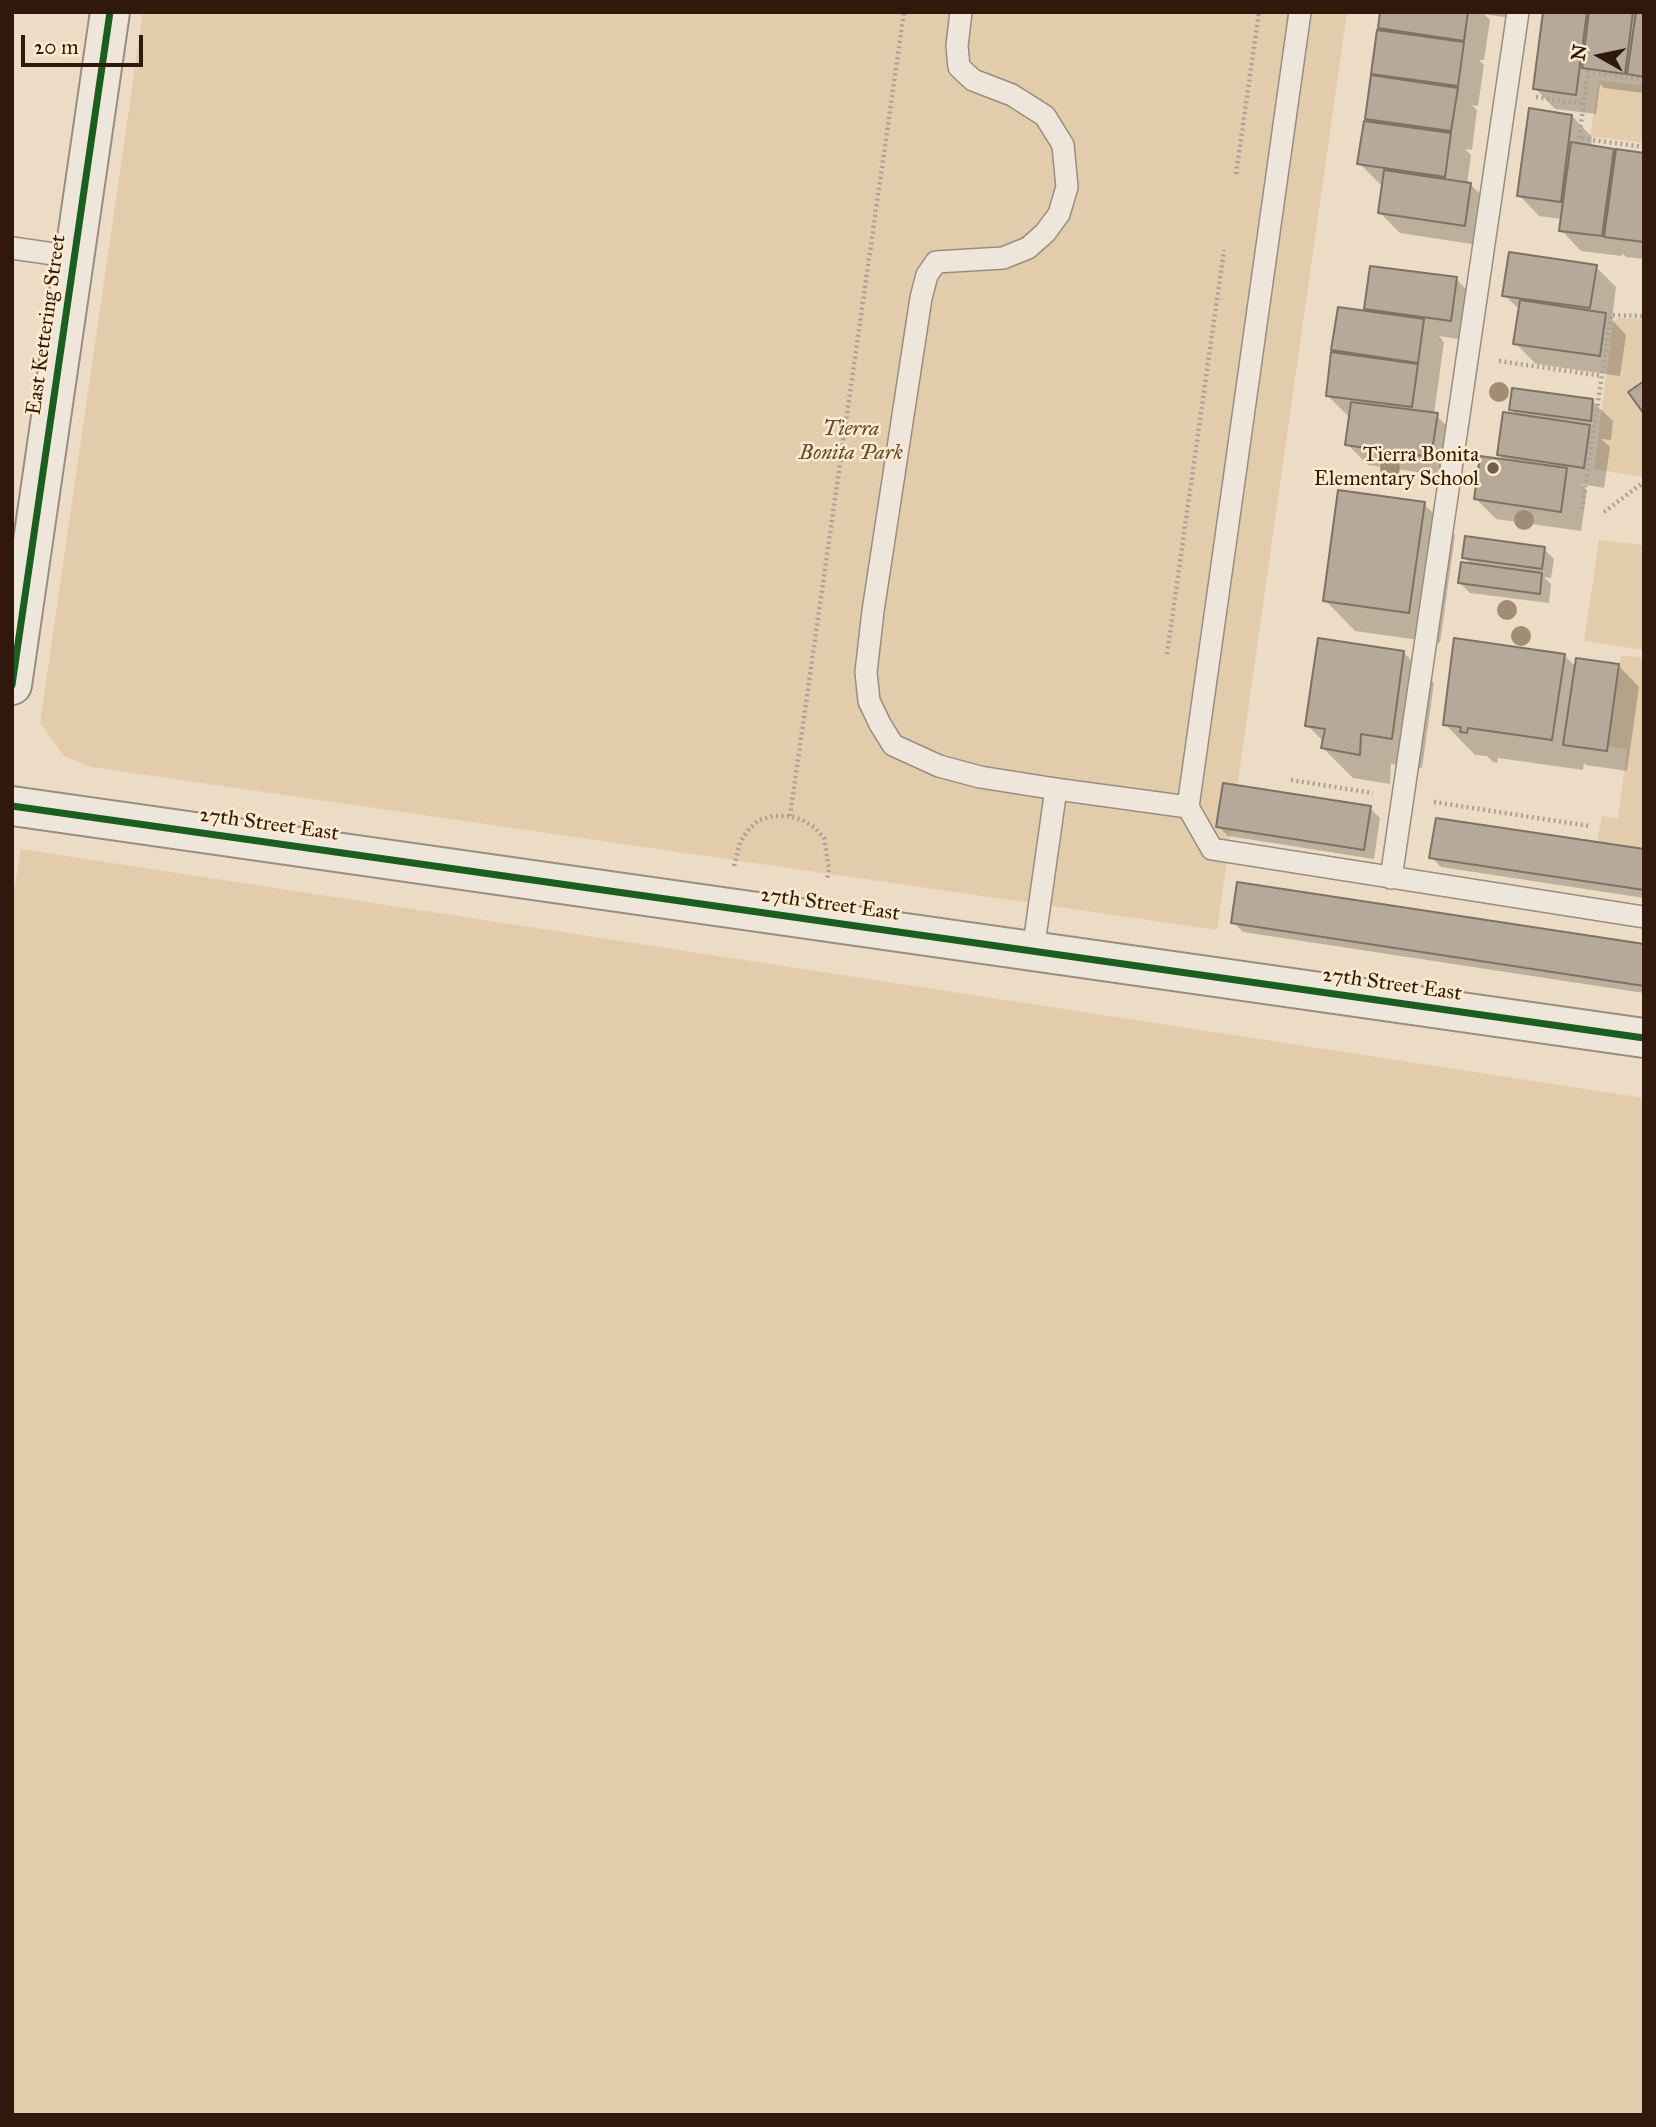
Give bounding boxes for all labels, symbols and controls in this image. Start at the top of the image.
scale bar [24,21,147,65]
north arrow [1565,21,1635,91]
text: 20 m [34,34,79,60]
text: N [1566,43,1591,62]
street label: East Kettering Street [22,233,72,417]
park label: Tierra Bonita Park [799,417,903,467]
place label: Tierra Bonita Elementary School [1314,443,1479,493]
marker: Tierra Bonita Elementary School [1485,460,1501,476]
street label: 27th Street East [198,803,340,847]
street label: 27th Street East [759,883,901,927]
street label: 27th Street East [1321,963,1463,1007]

